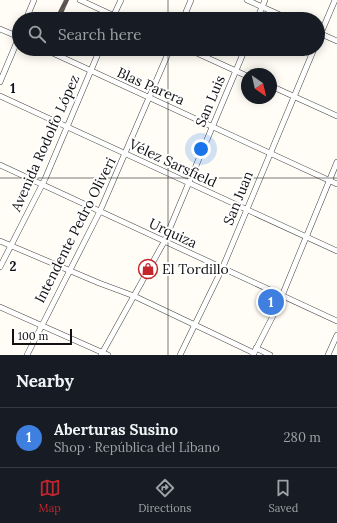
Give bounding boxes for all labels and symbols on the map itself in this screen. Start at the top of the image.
street label: Blas Parera [114,63,188,109]
north arrow [241,68,277,104]
street label: Avenida Rodolfo López [6,72,83,215]
street label: San Luis [191,73,229,129]
text: 1 [10,80,16,97]
street label: Vélez Sarsfield [125,134,220,191]
your location [191,139,211,159]
street label: Intendente Pedro Oliveri [30,154,120,306]
street label: San Juan [219,168,257,228]
street label: Urquiza [146,214,200,252]
text: 2 [10,258,17,275]
shop icon: El Tordillo [137,258,159,280]
place label: El Tordillo [162,260,229,278]
pin: 1 [258,287,284,317]
scale bar [12,327,72,346]

